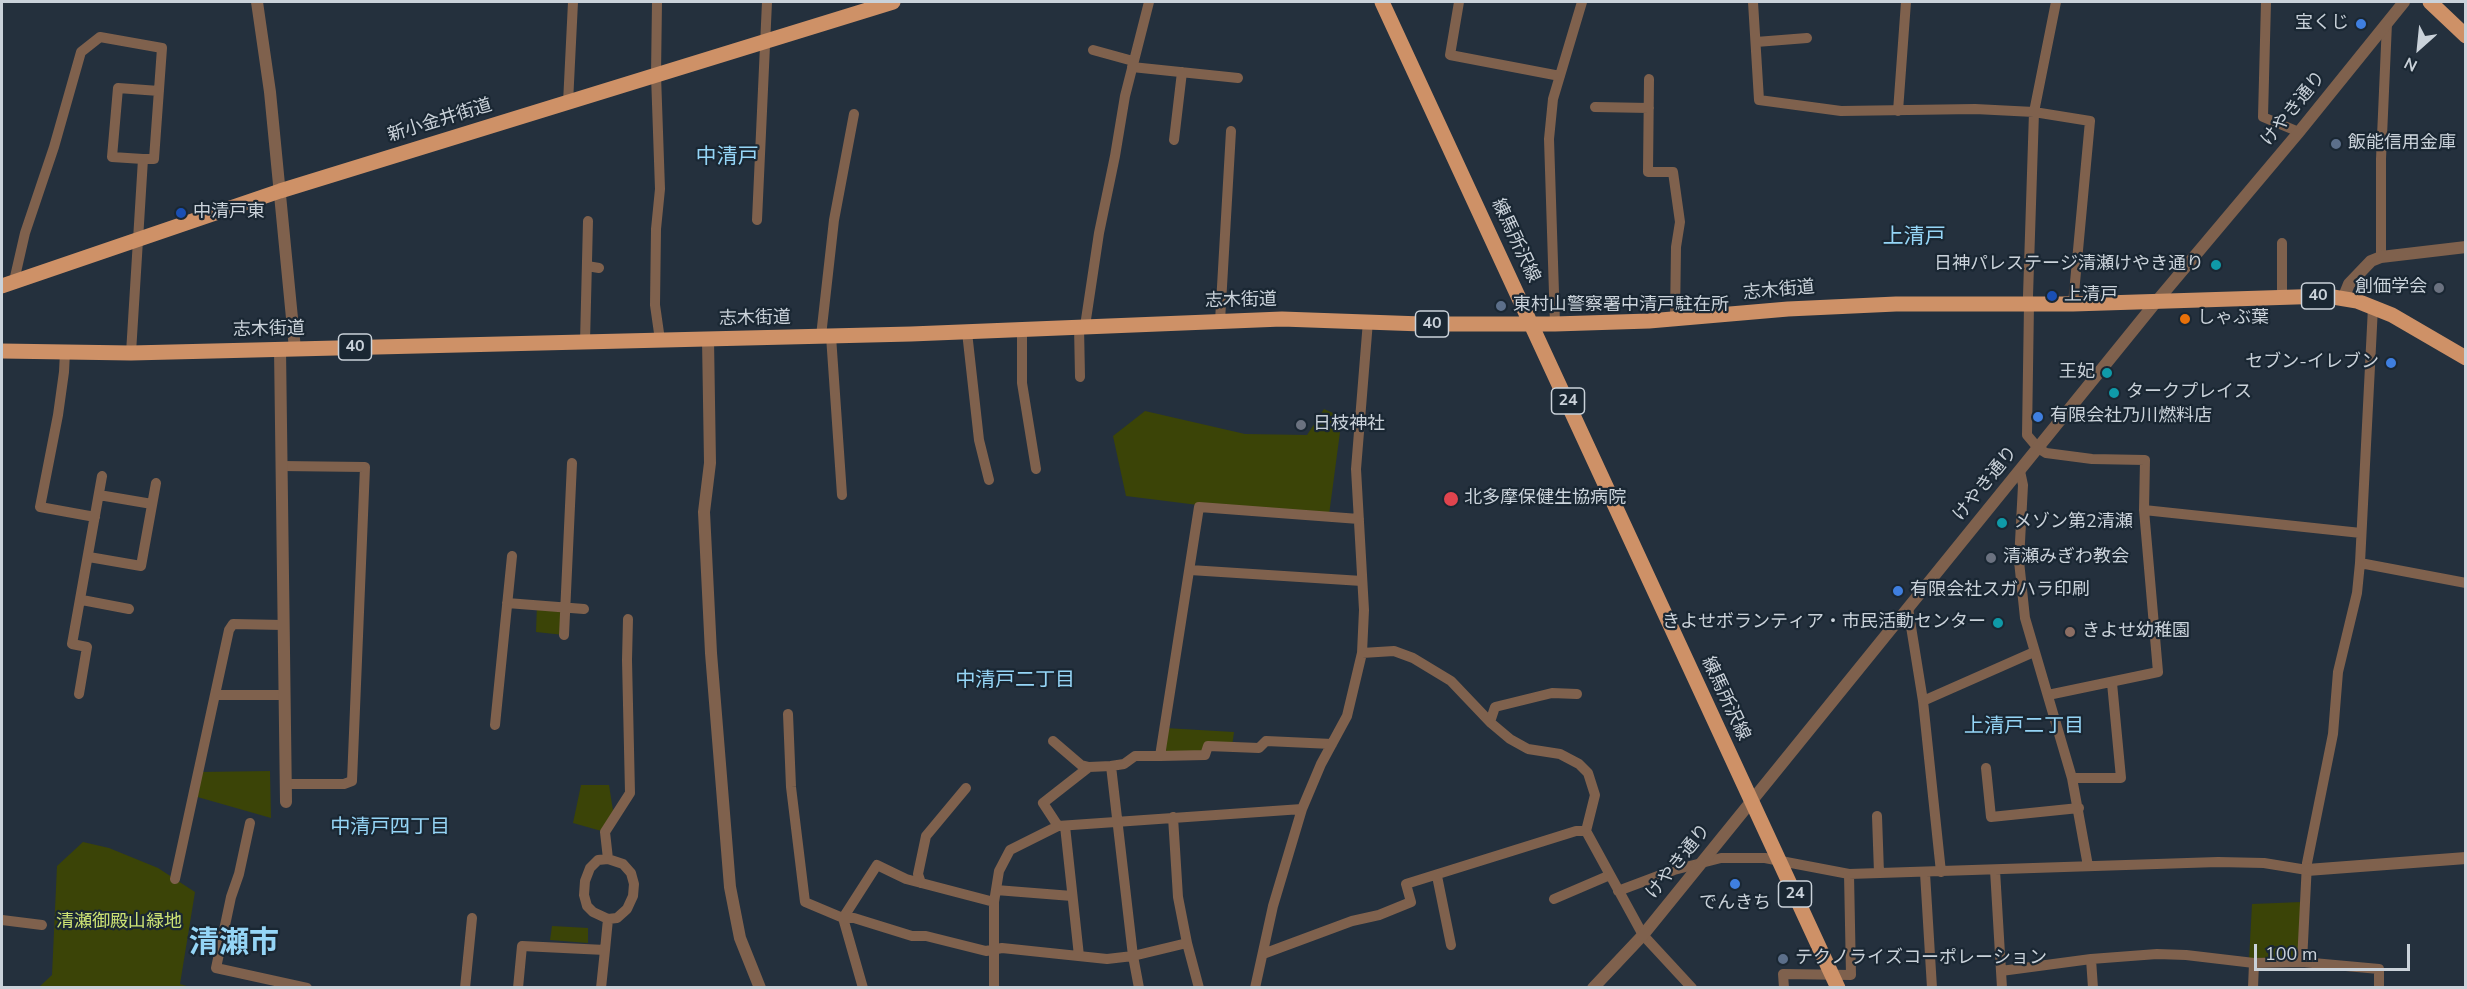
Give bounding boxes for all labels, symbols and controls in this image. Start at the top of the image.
place label: 宝くじ [2295,13,2349,35]
marker: 宝くじ [2354,17,2368,31]
north arrow [2389,18,2449,78]
text: N [2401,52,2421,77]
street label: けやき通り [2257,67,2331,151]
street label: 新小金井街道 [385,95,495,147]
place label: 飯能信用金庫 [2348,133,2456,155]
marker: 飯能信用金庫 [2329,137,2343,151]
district label: 中清戸 [696,145,758,171]
street label: 練馬所沢線 [1486,196,1544,286]
place label: 中清戸東 [193,202,265,224]
marker: 中清戸東 [174,206,188,220]
district label: 上清戸 [1883,225,1945,251]
place label: 日神パレステージ清瀬けやき通り [1934,254,2204,276]
marker: 日神パレステージ清瀬けやき通り [2209,258,2223,272]
street label: 志木街道 [1742,277,1816,305]
place label: 創価学会 [2355,277,2427,299]
marker: 創価学会 [2432,281,2446,295]
road number: 40 [2302,283,2334,309]
place label: 上清戸 [2064,285,2118,307]
marker: 上清戸 [2045,289,2059,303]
street label: 志木街道 [1205,290,1277,312]
place label: 東村山警察署中清戸駐在所 [1513,295,1729,317]
marker: 東村山警察署中清戸駐在所 [1494,299,1508,313]
street label: 志木街道 [719,308,791,330]
place label: しゃぶ葉 [2197,308,2269,330]
road number: 40 [1416,311,1448,337]
marker: しゃぶ葉 [2178,312,2192,326]
street label: 志木街道 [233,319,305,341]
road number: 40 [338,334,372,360]
place label: セブン-イレブン [2245,352,2379,374]
marker: セブン-イレブン [2384,356,2398,370]
place label: 王妃 [2059,362,2095,384]
marker: 王妃 [2100,366,2114,380]
place label: タークプレイス [2126,382,2252,404]
marker: タークプレイス [2107,386,2121,400]
road number: 24 [1552,388,1584,414]
place label: 有限会社乃川燃料店 [2050,406,2212,428]
marker: 有限会社乃川燃料店 [2031,410,2045,424]
place label: 日枝神社 [1313,414,1385,436]
marker: 日枝神社 [1294,418,1308,432]
street label: けやき通り [1949,442,2023,526]
place label: 北多摩保健生協病院 [1464,488,1626,510]
marker: 北多摩保健生協病院 [1442,490,1460,508]
place label: メゾン第2清瀬 [2014,512,2133,534]
marker: メゾン第2清瀬 [1995,516,2009,530]
place label: 清瀬みぎわ教会 [2003,547,2129,569]
marker: 清瀬みぎわ教会 [1984,551,1998,565]
place label: 有限会社スガハラ印刷 [1910,580,2090,602]
marker: 有限会社スガハラ印刷 [1891,584,1905,598]
place label: きよせボランティア・市民活動センター [1662,612,1986,634]
marker: きよせボランティア・市民活動センター [1991,616,2005,630]
place label: きよせ幼稚園 [2082,621,2190,643]
marker: きよせ幼稚園 [2063,625,2077,639]
street label: 練馬所沢線 [1696,654,1754,744]
district label: 中清戸二丁目 [955,669,1075,693]
district label: 上清戸二丁目 [1964,715,2084,739]
district label: 中清戸四丁目 [330,816,450,840]
street label: けやき通り [1642,820,1716,904]
marker: でんきち [1728,877,1742,891]
road number: 24 [1778,881,1812,907]
place label: でんきち [1699,893,1771,915]
park label: 清瀬御殿山緑地 [56,912,182,934]
district label: 清瀬市 [189,927,279,963]
scale bar [2257,932,2413,970]
text: 100 m [2265,942,2317,966]
place label: テクノライズコーポレーション [1795,948,2047,970]
marker: テクノライズコーポレーション [1776,952,1790,966]

